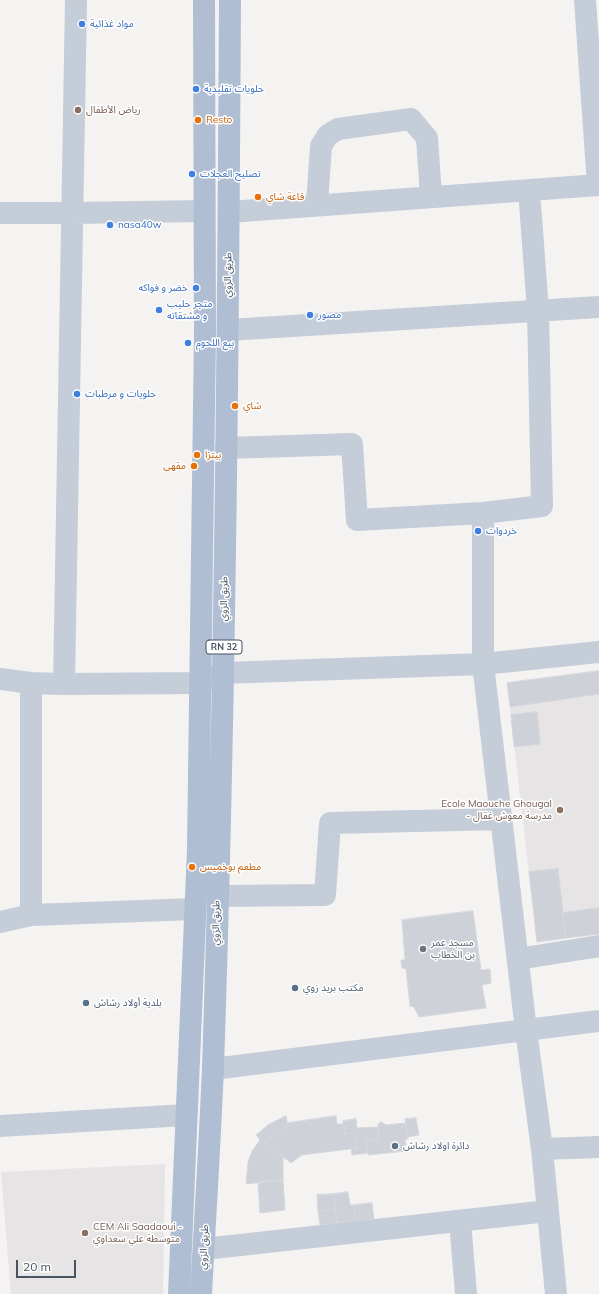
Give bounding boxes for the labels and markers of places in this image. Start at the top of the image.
place label: مواد غذائية [90,18,134,30]
marker: مواد غذائية [77,19,87,29]
place label: حلويات تقليدية [204,83,264,95]
marker: حلويات تقليدية [191,84,201,94]
place label: رياض الأطفال [86,104,141,116]
marker: رياض الأطفال [73,105,83,115]
place label: Resto [206,114,232,126]
marker: Resto [193,115,203,125]
place label: تصليح العجلات [200,168,261,180]
marker: تصليح العجلات [187,169,197,179]
place label: قاعة شاي [266,191,304,203]
marker: قاعة شاي [253,192,263,202]
place label: nasa40w [118,219,162,231]
marker: nasa40w [105,220,115,230]
place label: خضر و فواكه [138,282,188,294]
marker: خضر و فواكه [191,283,201,293]
place label: متجر حليب و مشتقاته [167,298,212,322]
marker: متجر حليب و مشتقاته [154,305,164,315]
place label: مصور [318,309,341,321]
marker: مصور [305,310,315,320]
place label: بيع اللحوم [196,337,234,349]
marker: بيع اللحوم [183,338,193,348]
place label: حلويات و مرطبات [85,388,156,400]
marker: حلويات و مرطبات [72,389,82,399]
place label: شاي [243,400,261,412]
marker: شاي [230,401,240,411]
place label: بيتزا [205,449,221,461]
marker: بيتزا [192,450,202,460]
place label: مقهى [163,460,186,472]
marker: مقهى [189,461,199,471]
place label: خردوات [486,525,517,537]
marker: خردوات [473,526,483,536]
place label: Ecole Maouche Ghougal - مدرسة معوش غقال [441,798,552,822]
marker: Ecole Maouche Ghougal - مدرسة معوش غقال [555,805,565,815]
place label: مطعم بوخميس [200,861,261,873]
marker: مطعم بوخميس [187,862,197,872]
place label: مسجد عمر بن الخطاب [431,937,475,960]
marker: مسجد عمر بن الخطاب [418,944,428,954]
place label: مكتب بريد زوي [303,982,364,994]
marker: مكتب بريد زوي [290,983,300,993]
place label: بلدية أولاد رشاش [94,997,162,1009]
marker: بلدية أولاد رشاش [81,998,91,1008]
place label: دائرة اولاد رشاش [403,1140,469,1152]
marker: دائرة اولاد رشاش [390,1141,400,1151]
place label: CEM Ali Saadaoui - متوسطة علي سعداوي [93,1221,183,1244]
marker: CEM Ali Saadaoui - متوسطة علي سعداوي [80,1228,90,1238]

